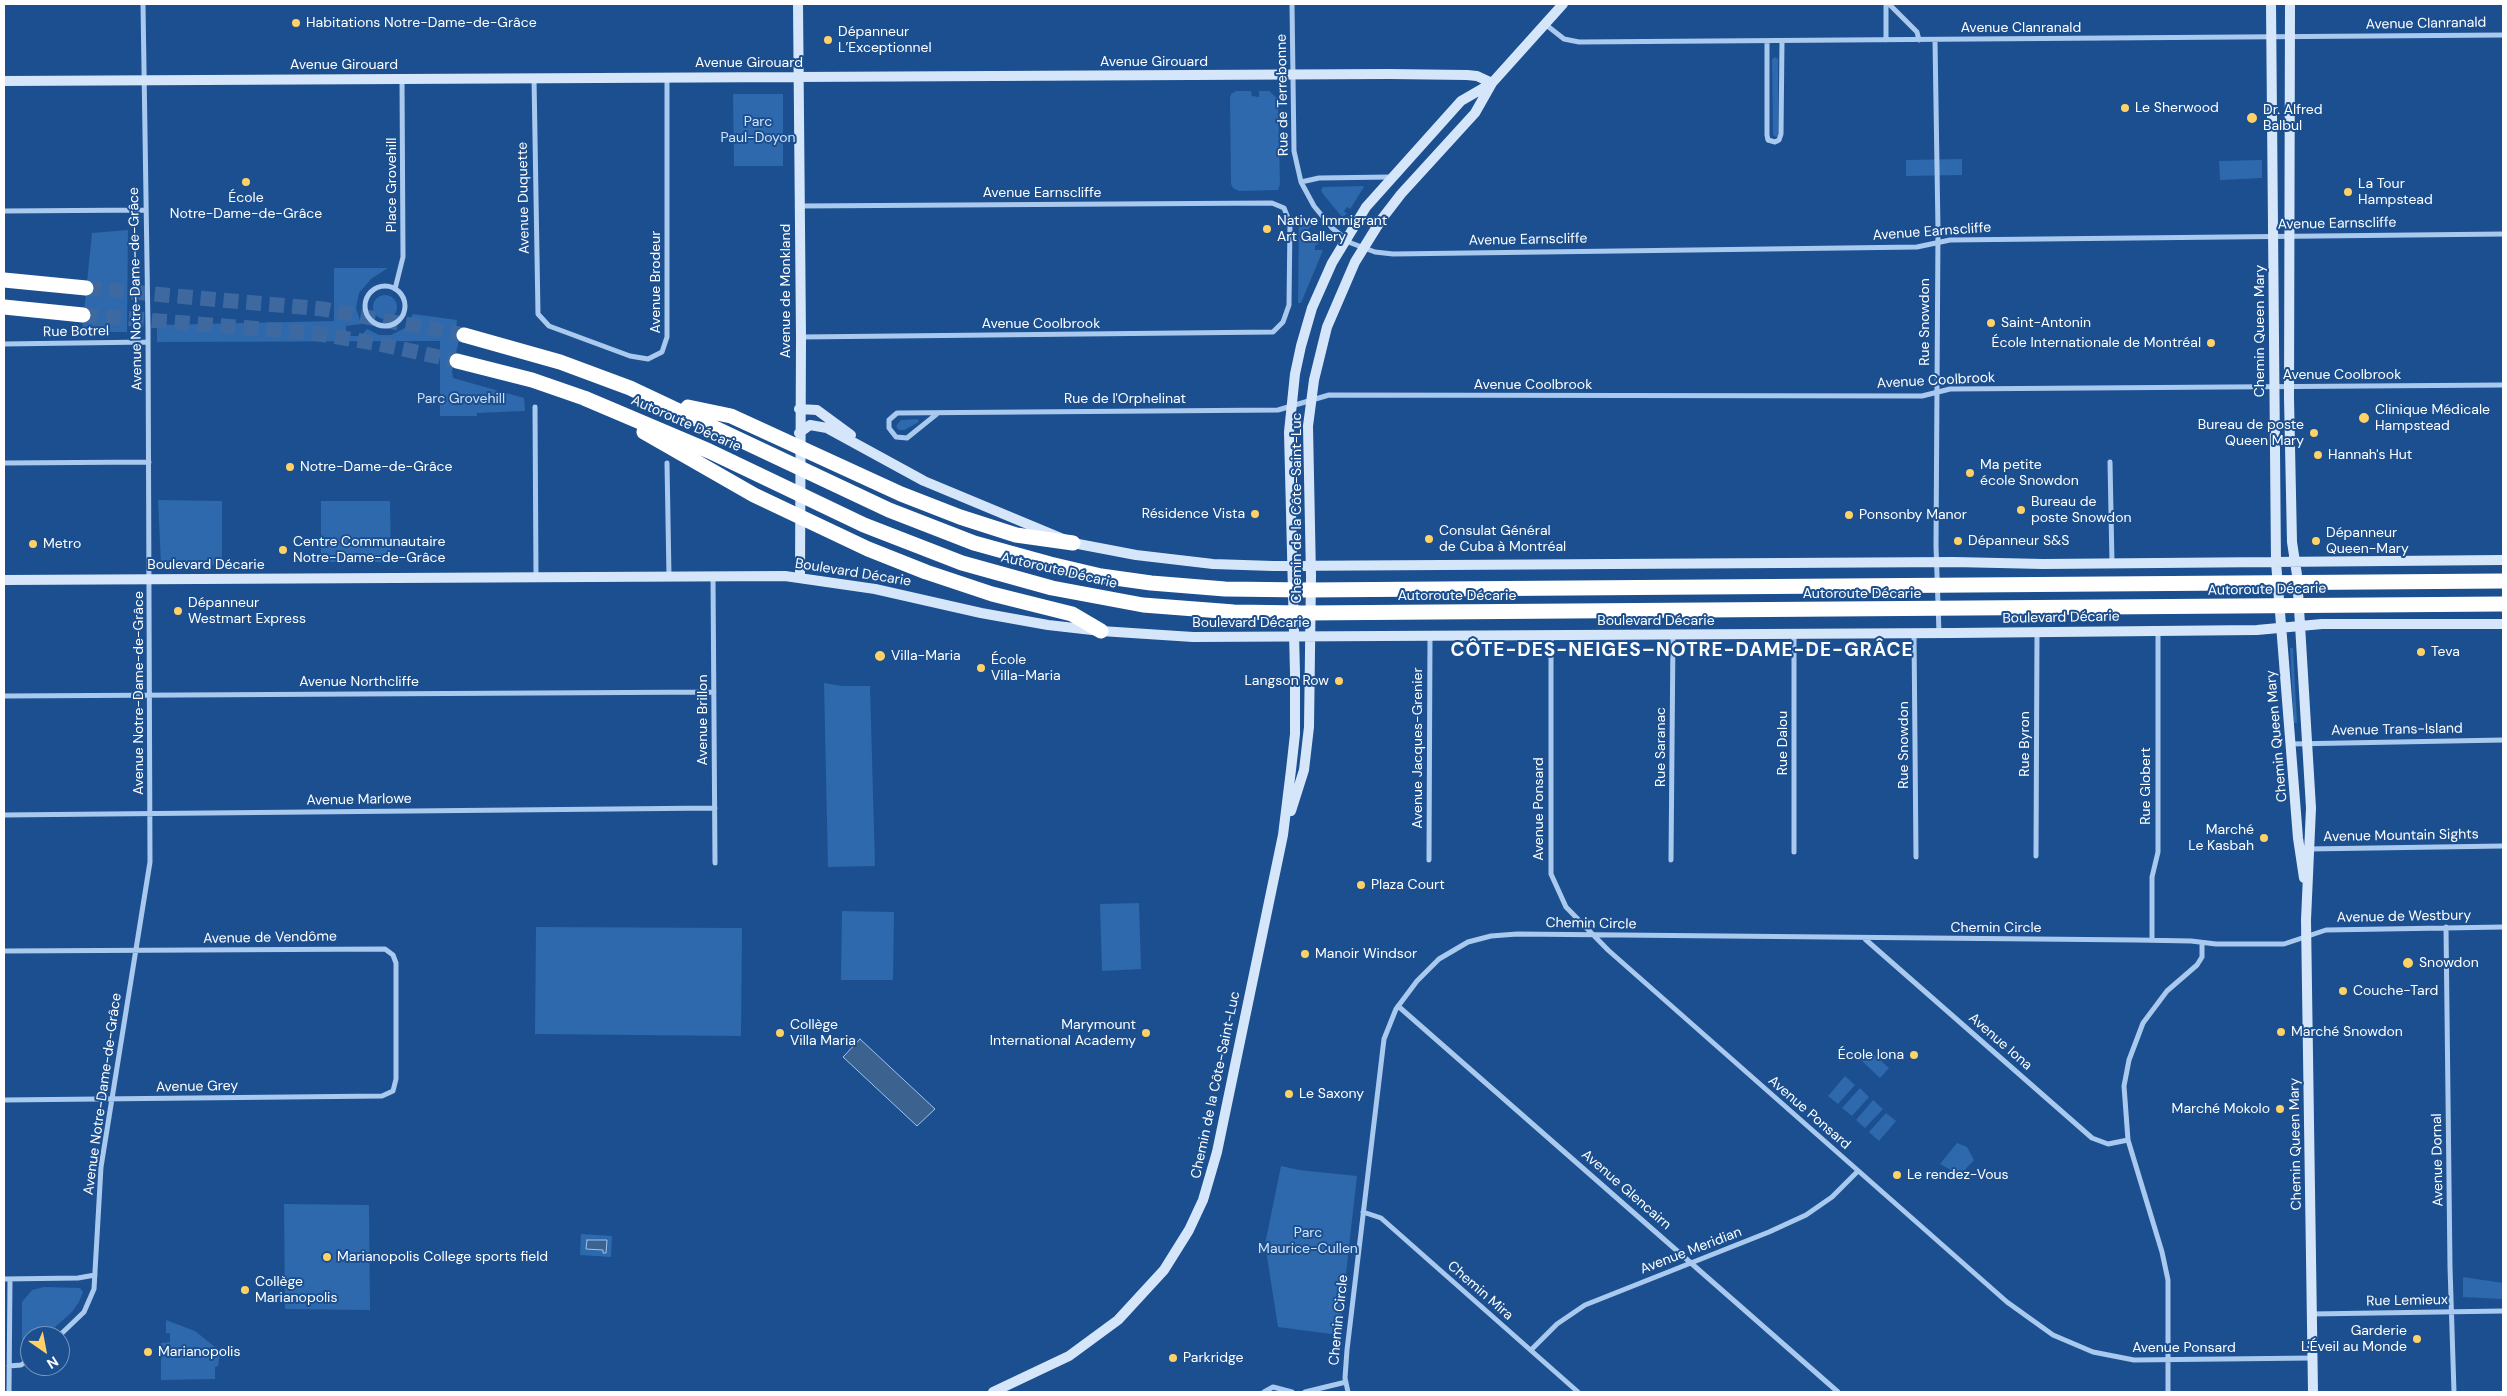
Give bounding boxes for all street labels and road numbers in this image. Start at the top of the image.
street label: Avenue Clanranald [2366,15,2486,33]
street label: Avenue Clanranald [1961,20,2081,36]
street label: Rue de Terrebonne [1274,34,1292,156]
street label: Avenue Girouard [1100,54,1208,70]
street label: Avenue Girouard [695,55,803,71]
street label: Avenue Girouard [290,57,398,73]
street label: Place Grovehill [384,138,400,232]
street label: Avenue Duquette [515,142,533,254]
street label: Avenue Earnscliffe [983,185,1101,201]
street label: Avenue Notre-Dame-de-Grâce [126,187,146,391]
street label: Avenue Earnscliffe [2277,215,2397,233]
street label: Avenue Earnscliffe [1872,219,1992,245]
street label: Avenue de Monkland [778,224,794,358]
street label: Avenue Brodeur [648,231,664,333]
street label: Avenue Earnscliffe [1468,231,1588,249]
street label: Chemin Queen Mary [2252,265,2268,397]
street label: Rue Snowdon [1917,278,1933,366]
street label: Avenue Coolbrook [982,316,1100,332]
street label: Rue Botrel [43,323,109,341]
street label: Avenue Coolbrook [2283,367,2401,383]
street label: Avenue Coolbrook [1876,370,1996,392]
street label: Avenue Coolbrook [1474,377,1592,393]
street label: Rue de l'Orphelinat [1064,391,1186,407]
street label: Autoroute Décarie [628,392,744,456]
street label: Chemin de la Côte-Saint-Luc [1289,412,1305,604]
street label: Autoroute Décarie [999,549,1119,593]
street label: Boulevard Décarie [794,556,912,590]
street label: Boulevard Décarie [147,557,265,573]
street label: Autoroute Décarie [2208,581,2326,599]
street label: Autoroute Décarie [1803,586,1921,602]
street label: Autoroute Décarie [1398,588,1516,604]
street label: Avenue Notre-Dame-de-Grâce [131,591,147,795]
street label: Boulevard Décarie [2002,609,2120,627]
street label: Boulevard Décarie [1597,613,1715,629]
street label: Boulevard Décarie [1192,615,1310,631]
street label: Avenue Jacques-Grenier [1410,667,1426,829]
street label: Chemin Queen Mary [2263,669,2291,803]
street label: Avenue Northcliffe [299,674,419,690]
street label: Avenue Brillon [695,675,711,765]
street label: Rue Snowdon [1896,701,1912,789]
street label: Rue Saranac [1653,707,1669,787]
street label: Rue Dalou [1775,711,1791,775]
street label: Rue Byron [2017,711,2033,777]
street label: Avenue Trans-Island [2331,720,2463,740]
street label: Rue Globert [2138,747,2154,825]
street label: Avenue Ponsard [1531,757,1547,861]
street label: Avenue Marlowe [306,791,412,809]
street label: Avenue Mountain Sights [2323,826,2479,846]
street label: Avenue de Westbury [2337,907,2471,927]
street label: Chemin Circle [1545,915,1637,933]
street label: Chemin Circle [1950,920,2042,936]
street label: Avenue de Vendôme [203,928,337,948]
street label: Chemin de la Côte-Saint-Luc [1188,990,1244,1180]
street label: Avenue Notre-Dame-de-Grâce [80,992,126,1196]
street label: Avenue Iona [1965,1010,2035,1074]
street label: Avenue Ponsard [1764,1073,1854,1153]
street label: Avenue Grey [156,1078,238,1096]
street label: Chemin Queen Mary [2286,1078,2306,1210]
street label: Avenue Dornal [2429,1113,2447,1207]
street label: Avenue Glencairn [1578,1147,1674,1233]
street label: Avenue Meridian [1638,1224,1744,1278]
street label: Chemin Mira [1444,1258,1516,1324]
street label: Chemin Circle [1326,1274,1352,1366]
street label: Rue Lemieux [2366,1292,2448,1310]
street label: Avenue Ponsard [2132,1340,2236,1356]

